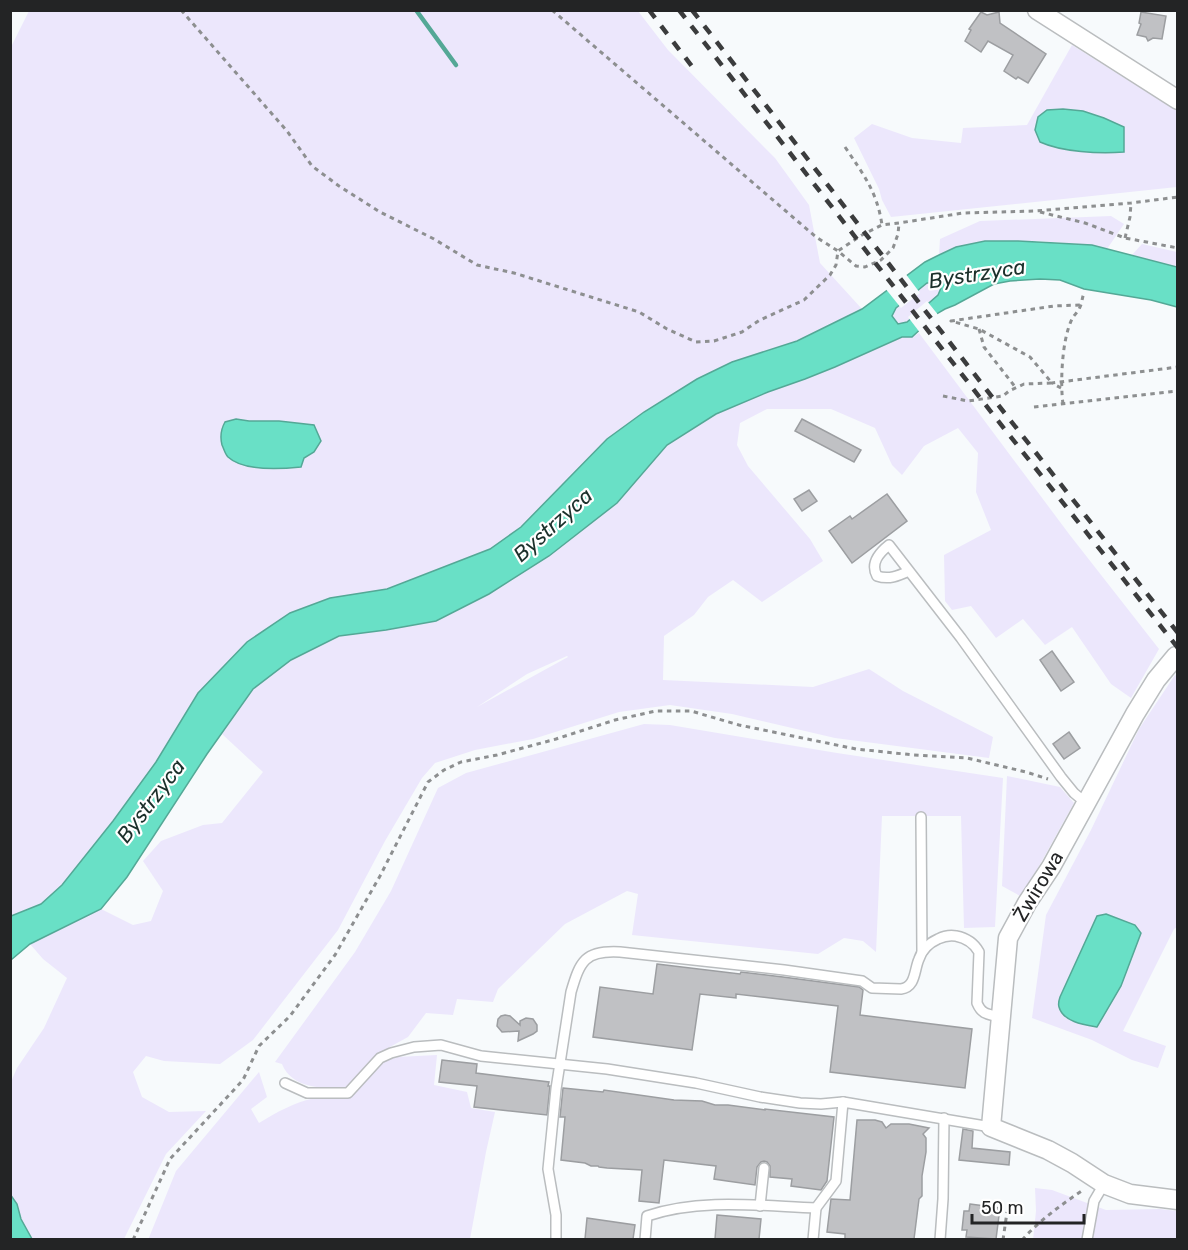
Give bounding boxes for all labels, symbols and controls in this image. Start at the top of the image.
water label: Bystrzyca [927,253,1027,294]
water label: Bystrzyca [508,483,597,567]
water label: Bystrzyca [111,754,190,847]
street label: Żwirowa [1008,846,1068,926]
scale bar [972,1187,1084,1225]
text: 50 m [981,1197,1024,1219]

